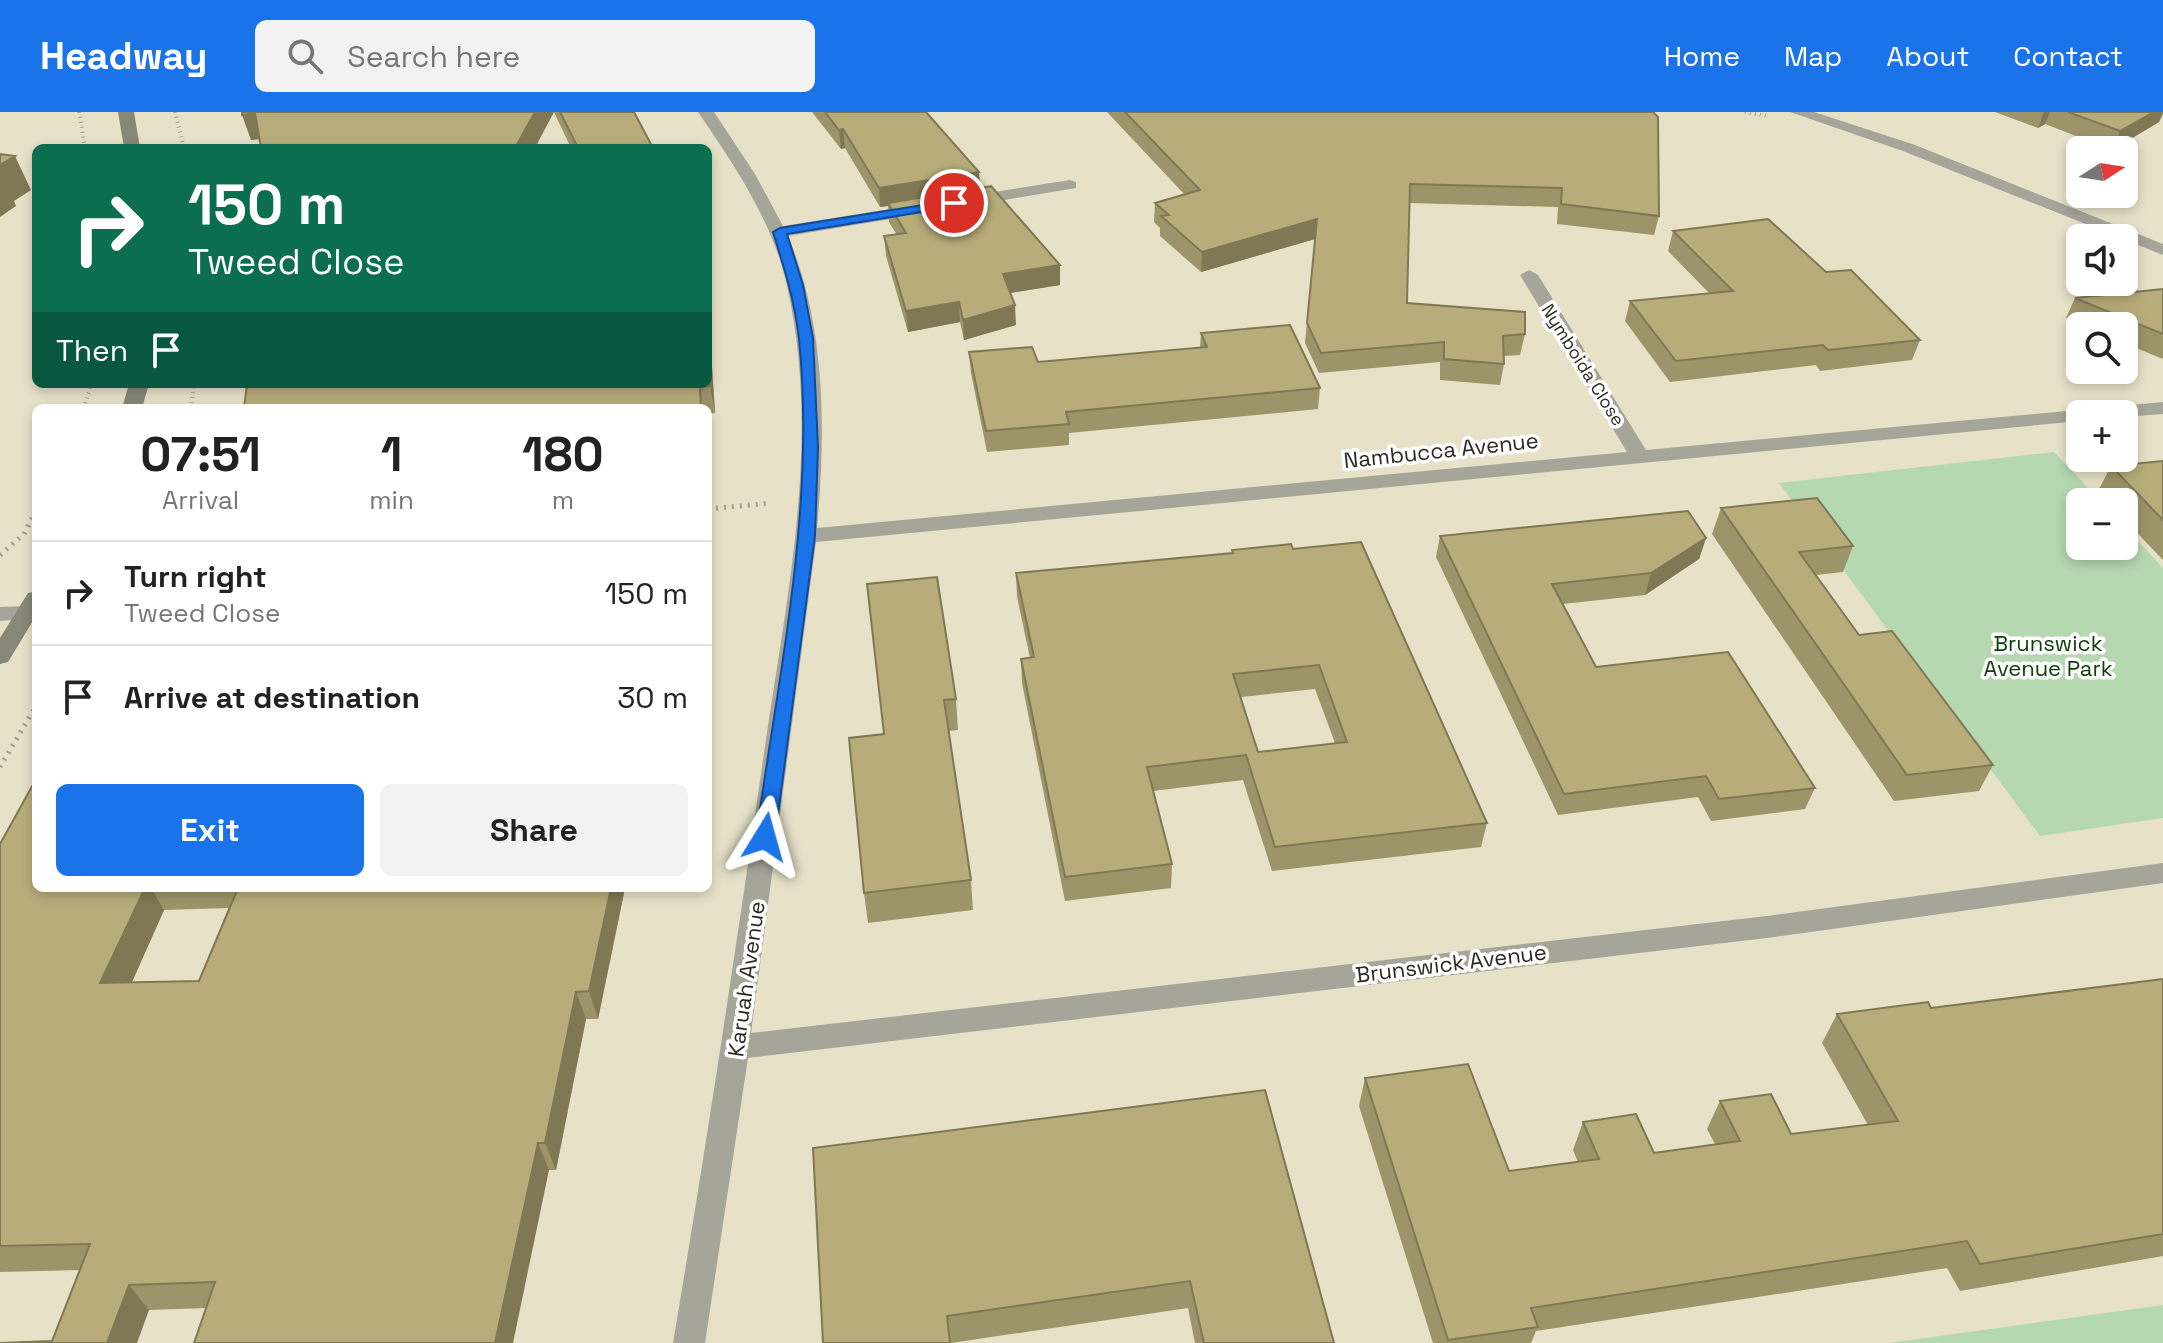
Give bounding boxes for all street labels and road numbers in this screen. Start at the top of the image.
street label: Nymboida Close [1537,300,1630,430]
street label: Nambucca Avenue [1342,426,1540,474]
street label: Karuah Avenue [721,899,771,1059]
street label: Brunswick Avenue [1354,937,1548,989]

